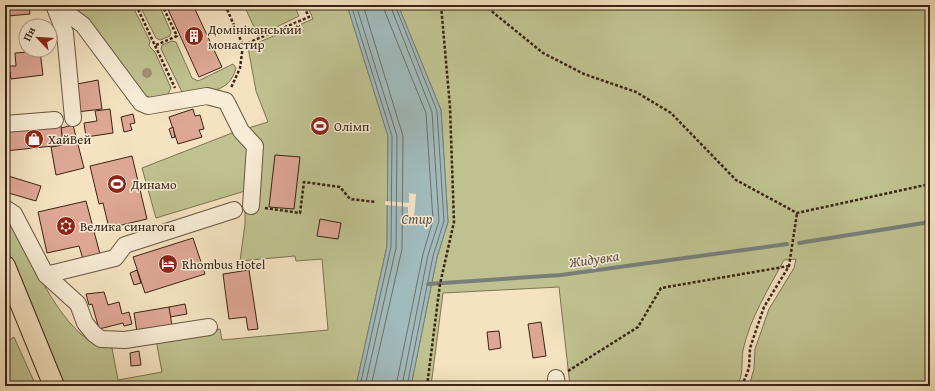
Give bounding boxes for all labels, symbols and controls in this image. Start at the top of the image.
north arrow [18,18,58,58]
place label: Домініканський монастир [207,20,302,54]
text: Пн [19,24,39,44]
building icon: Домініканський монастир [183,25,205,47]
sports icon: Олімп [309,115,331,137]
place label: Олімп [334,117,369,136]
shop icon: ХайВей [23,128,45,150]
place label: ХайВей [48,130,91,149]
sports icon: Динамо [106,173,128,195]
place label: Динамо [130,175,177,194]
water label: Стир [401,209,433,229]
synagogue icon: Велика синагога [55,215,77,237]
place label: Велика синагога [80,217,176,236]
water label: Жидувка [567,246,621,273]
hotel icon: Rhombus Hotel [157,253,179,275]
place label: Rhombus Hotel [182,255,266,274]

